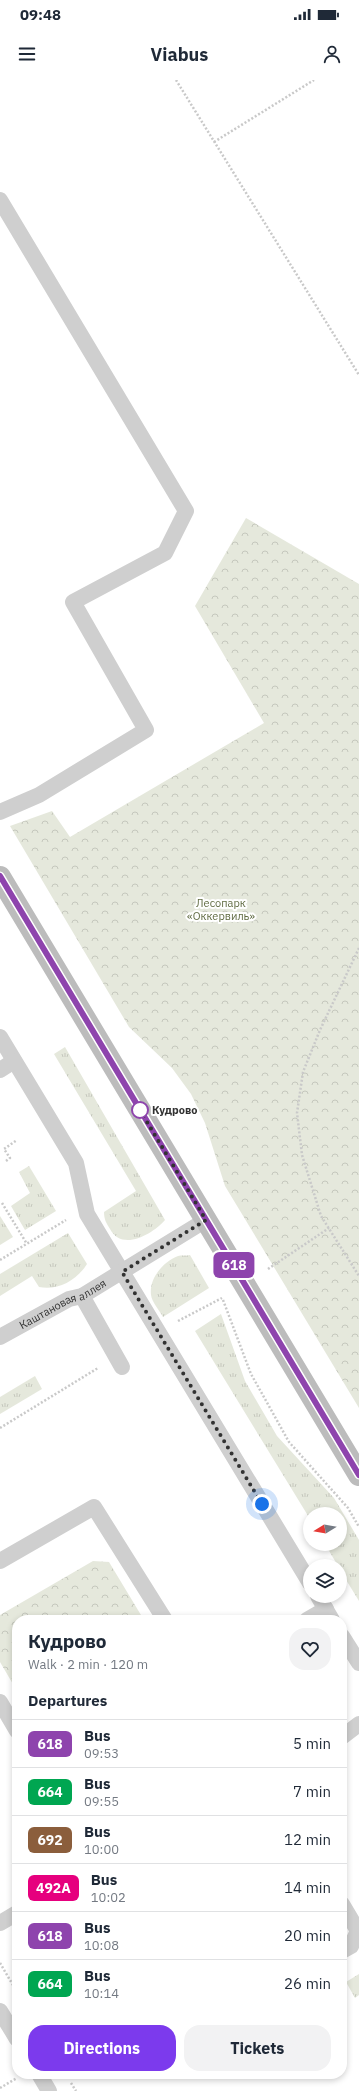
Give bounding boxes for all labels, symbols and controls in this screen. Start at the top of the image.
text: 09:48 [20,5,61,24]
icon: menu [16,43,38,65]
text: Viabus [151,43,208,66]
icon: person [321,43,343,65]
park label: Лесопарк «Оккервиль» [187,896,255,923]
marker: Кудрово [131,1101,149,1119]
place label: Кудрово [152,1103,198,1117]
line badge: 618 [211,1252,257,1278]
text: 618 [221,1256,247,1274]
street label: Каштановая аллея [17,1276,109,1332]
your location [252,1494,272,1514]
north arrow [303,1507,347,1551]
map controls [303,1507,347,1603]
button: layers [303,1559,347,1603]
button: heart [289,1628,331,1670]
text: Кудрово [28,1629,107,1653]
text: Walk · 2 min · 120 m [28,1656,148,1673]
text: Departures [28,1691,107,1710]
text: Bus [84,1726,111,1745]
text: 5 min [293,1734,331,1753]
text: 618 [37,1735,63,1753]
text: 09:53 [84,1745,119,1762]
text: Bus [84,1774,111,1793]
text: 7 min [293,1782,331,1801]
text: 664 [37,1783,63,1801]
text: 09:55 [84,1793,119,1810]
text: Bus [84,1822,111,1841]
text: 12 min [284,1830,331,1849]
text: 692 [37,1831,63,1849]
text: 10:00 [84,1841,119,1858]
text: Bus [91,1870,117,1889]
text: 14 min [284,1878,331,1897]
text: 492А [36,1879,71,1897]
text: 10:02 [91,1889,126,1906]
text: Bus [84,1918,111,1937]
text: 20 min [284,1926,331,1945]
text: 618 [37,1927,63,1945]
text: 10:08 [84,1937,119,1954]
text: Bus [84,1966,111,1985]
text: 26 min [284,1974,331,1993]
text: 664 [37,1975,63,1993]
text: 10:14 [84,1985,119,2002]
button: Directions [28,2025,176,2071]
button: Tickets [184,2025,331,2071]

